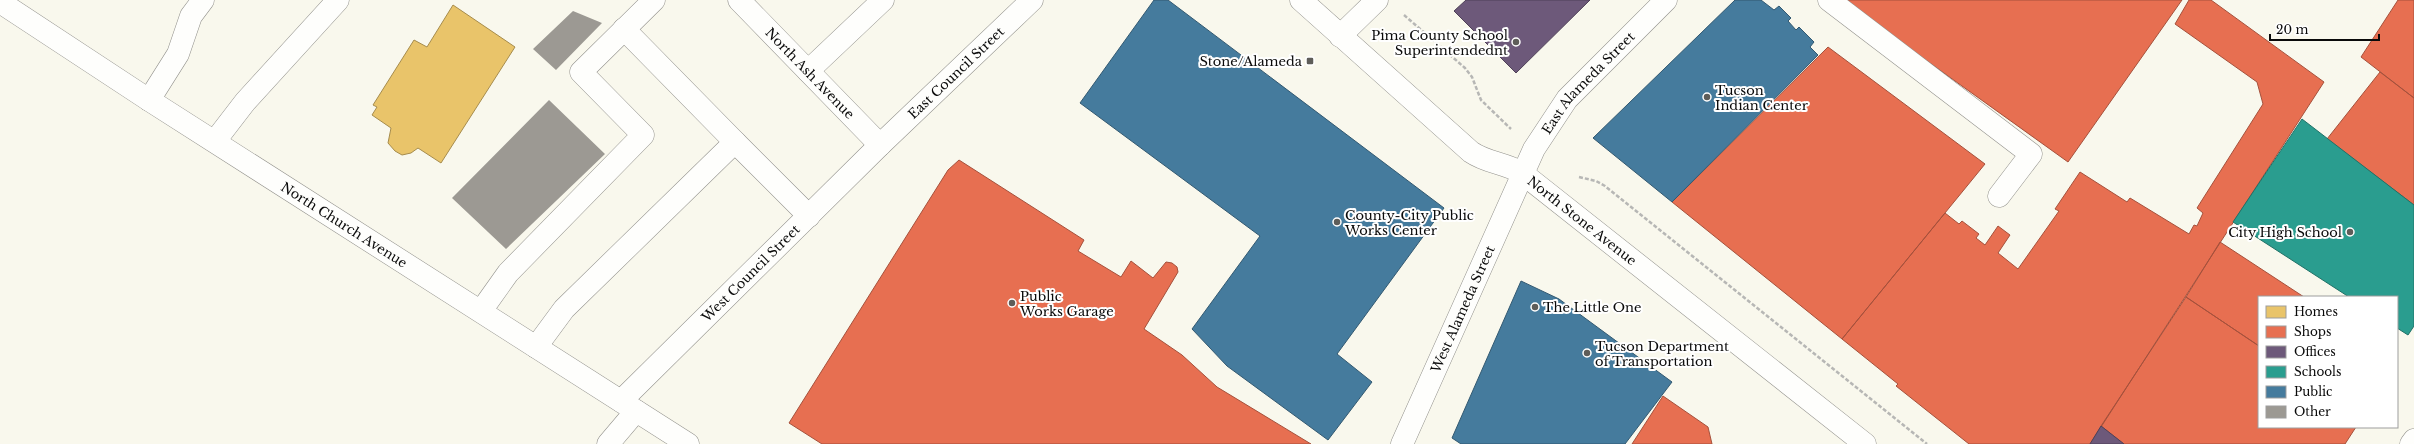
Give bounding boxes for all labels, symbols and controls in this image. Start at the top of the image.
scale bar [2270,16,2379,42]
text: 20 m [2276,22,2308,37]
street label: East Council Street [904,23,1007,122]
street label: North Ash Avenue [762,24,858,122]
place label: Pima County School Superintendednt [1371,27,1508,59]
street label: East Alameda Street [1538,28,1638,137]
marker: Pima County School Superintendednt [1511,37,1521,47]
place label: Stone/Alameda [1200,53,1303,70]
marker: Stone/Alameda [1305,56,1315,66]
place label: Tucson Indian Center [1715,82,1809,114]
marker: Tucson Indian Center [1702,92,1712,102]
street label: North Stone Avenue [1524,172,1640,269]
street label: North Church Avenue [278,178,411,271]
place label: County-City Public Works Center [1344,207,1474,239]
marker: County-City Public Works Center [1332,217,1342,227]
street label: West Council Street [697,221,803,326]
place label: City High School [2228,224,2342,241]
marker: City High School [2345,227,2355,237]
street label: West Alameda Street [1426,243,1498,376]
place label: Public Works Garage [1019,288,1114,320]
legend [2258,296,2398,428]
marker: Public Works Garage [1007,298,1017,308]
place label: The Little One [1543,299,1641,316]
marker: The Little One [1530,302,1540,312]
text: Homes [2294,304,2338,319]
text: Shops [2294,324,2331,339]
place label: Tucson Department of Transportation [1595,338,1729,370]
text: Offices [2294,344,2336,359]
marker: Tucson Department of Transportation [1582,348,1592,358]
text: Schools [2294,364,2341,379]
text: Public [2294,384,2333,399]
text: Other [2294,404,2331,419]

